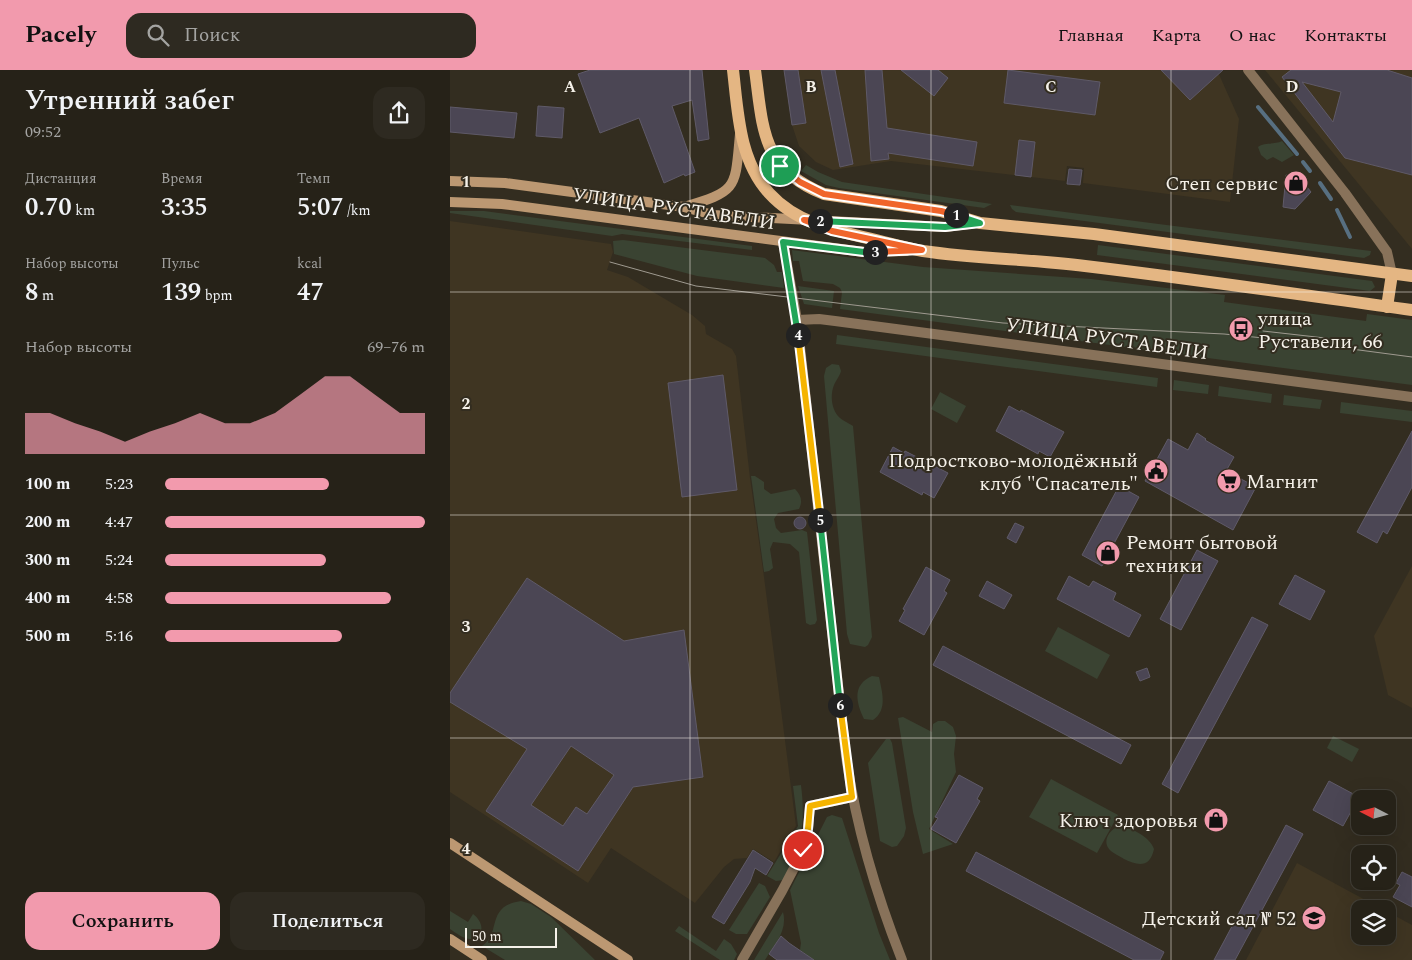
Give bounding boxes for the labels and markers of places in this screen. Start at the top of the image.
pin [759,145,801,187]
place label: Степ сервис [1165,169,1278,199]
shop icon: Степ сервис [1283,170,1309,196]
pin: 1 [944,202,968,228]
pin: 2 [808,208,832,234]
pin: 3 [862,240,888,264]
place label: улица Руставели, 66 [1257,304,1382,357]
bus stop icon: улица Руставели, 66 [1228,316,1254,342]
pin: 4 [786,322,810,348]
place label: Подростково-молодёжный клуб "Спасатель" [888,446,1138,499]
public building icon: Подростково-молодёжный клуб "Спасатель" [1143,458,1169,484]
place label: Магнит [1246,467,1318,497]
supermarket icon: Магнит [1216,468,1242,494]
pin: 5 [808,508,832,532]
place label: Ремонт бытовой техники [1126,528,1278,581]
shop icon: Ремонт бытовой техники [1095,540,1121,566]
pin: 6 [828,692,852,718]
place label: Ключ здоровья [1059,806,1198,836]
shop icon: Ключ здоровья [1203,807,1229,833]
pin [782,829,824,871]
place label: Детский сад № 52 [1142,904,1296,934]
school or university icon: Детский сад № 52 [1301,905,1327,931]

